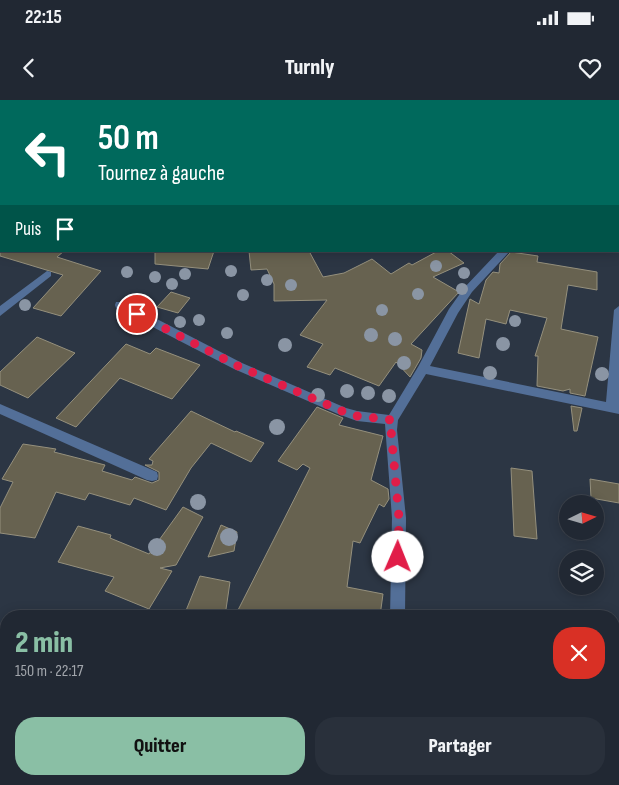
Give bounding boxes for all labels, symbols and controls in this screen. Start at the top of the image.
text: 22:15 [25,6,62,29]
icon: back [15,54,43,82]
text: Turnly [285,54,334,81]
icon: heart [576,54,604,82]
text: 50 m [98,117,159,160]
icon: left [15,120,80,185]
text: Tournez à gauche [98,160,225,187]
icon: arrive [51,215,79,243]
text: Puis [15,218,41,241]
pin [116,293,158,335]
icon: arrive [123,300,151,328]
north arrow [559,495,604,540]
map controls [559,495,604,595]
position arrow [371,530,423,582]
button: layers [559,550,604,595]
text: 2 min [15,625,73,661]
button: close [553,627,605,679]
text: 150 m · 22:17 [15,662,83,681]
button: Quitter [15,717,305,775]
button: Partager [315,717,605,775]

